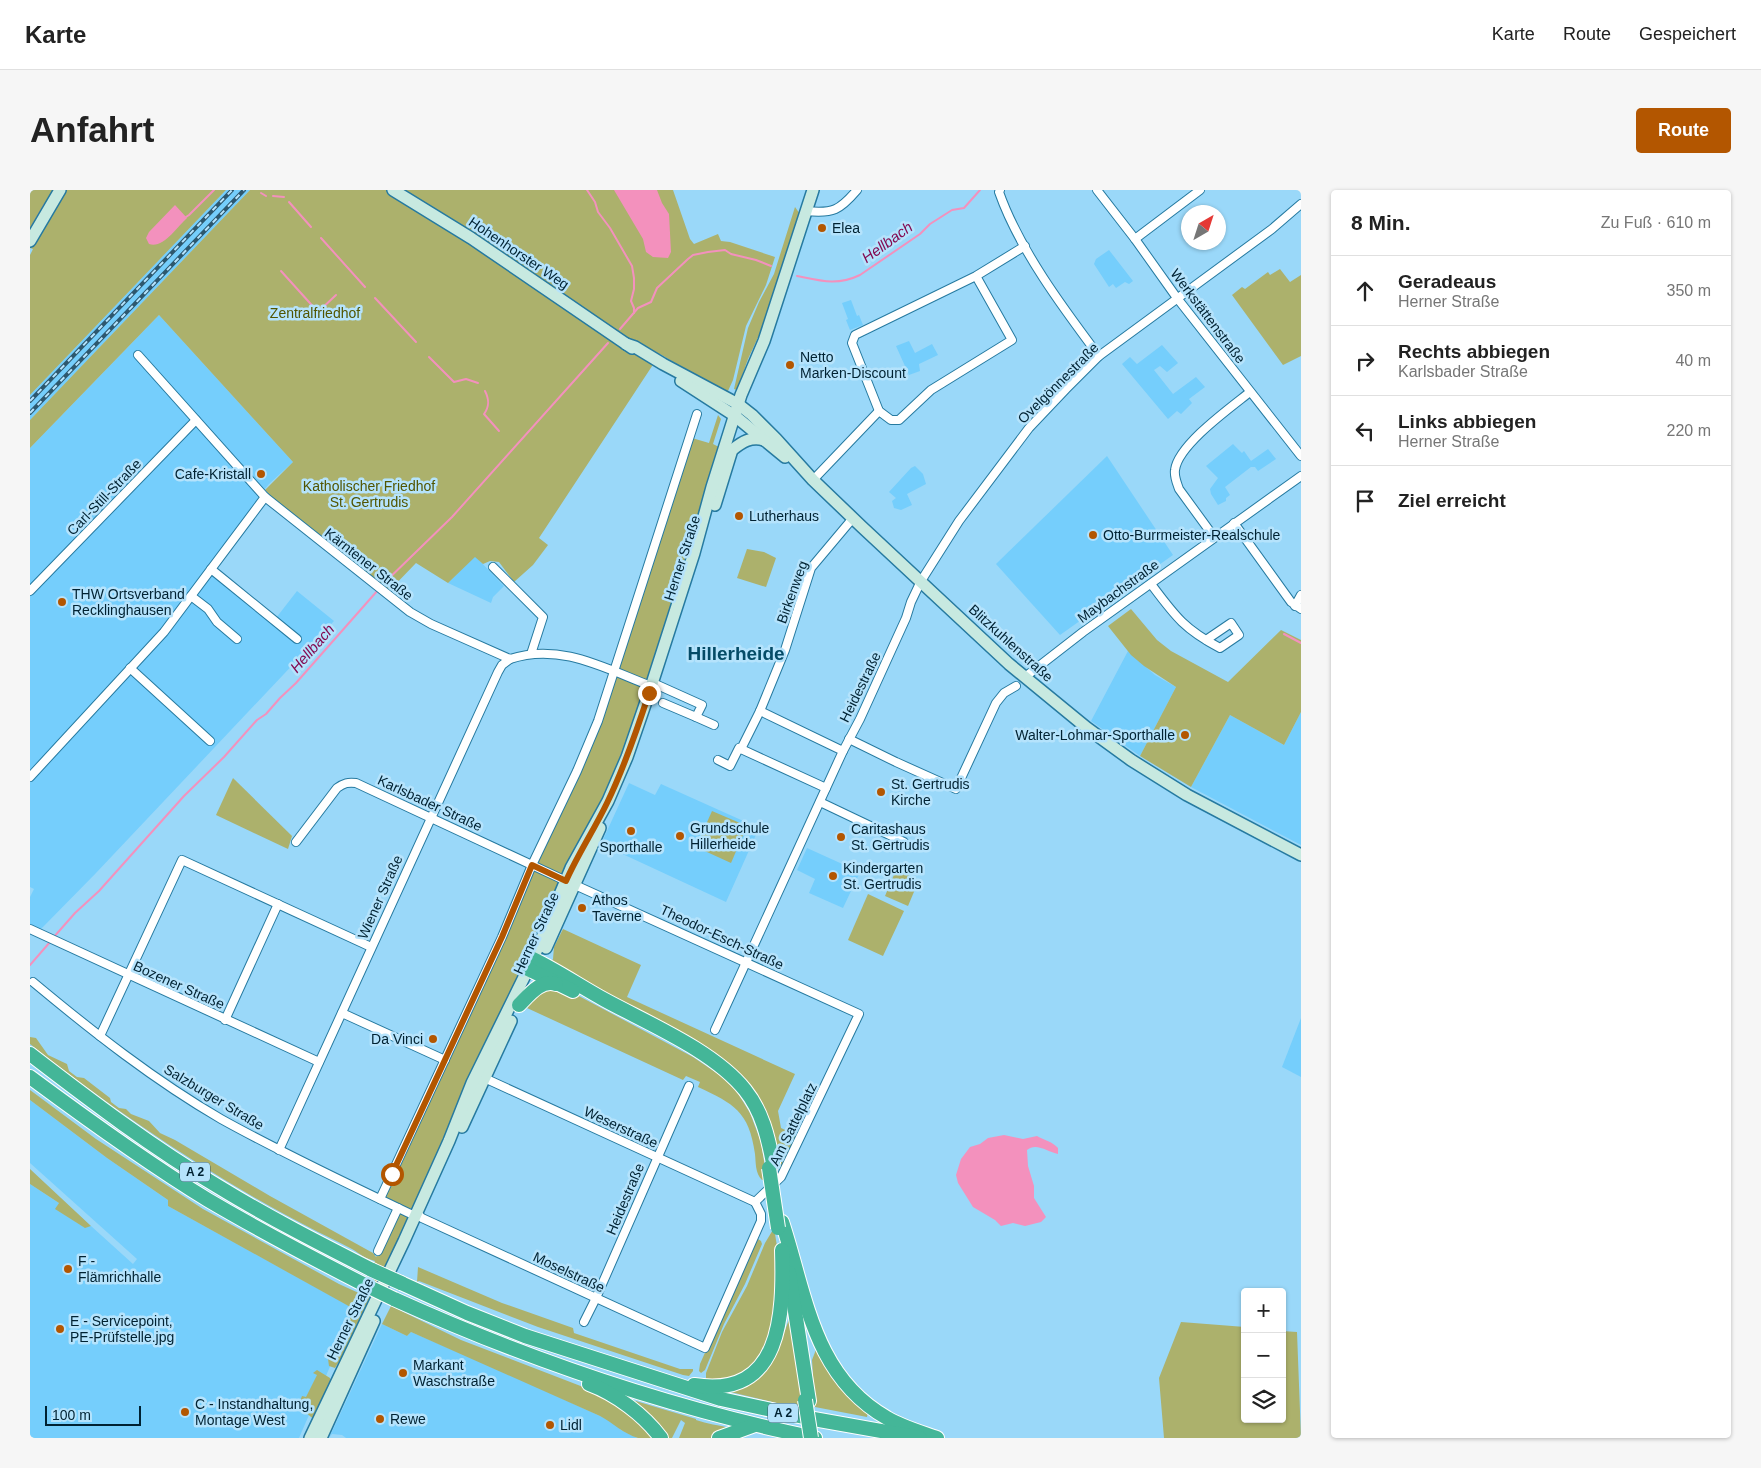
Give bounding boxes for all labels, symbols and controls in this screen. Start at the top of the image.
text: Karte [25,21,86,48]
text: Karte [1492,24,1535,44]
text: Route [1563,24,1611,44]
text: Gespeichert [1639,24,1736,44]
button: Route [1636,108,1731,153]
text: Anfahrt [30,110,154,149]
north arrow [1181,205,1226,250]
text: 8 Min. [1351,211,1411,234]
street label: Hohenhorster Weg [466,214,572,292]
text: Zu Fuß · 610 m [1601,214,1711,231]
water label: Hellbach [858,218,916,266]
place label: Elea [832,220,860,236]
marker: Elea [816,222,828,234]
street label: Werkstättenstraße [1167,266,1249,367]
text: Geradeaus [1398,271,1496,292]
icon: ahead [1351,277,1379,305]
text: 350 m [1667,282,1711,299]
text: Herner Straße [1398,293,1499,310]
park label: Zentralfriedhof [270,305,360,321]
street label: Ovelgönnestraße [1014,339,1102,427]
text: Rechts abbiegen [1398,341,1550,362]
icon: right [1351,347,1379,375]
place label: Netto Marken-Discount [800,349,906,381]
text: 40 m [1675,352,1711,369]
marker: Netto Marken-Discount [784,359,796,371]
text: Karlsbader Straße [1398,363,1528,380]
text: Links abbiegen [1398,411,1536,432]
icon: left [1351,417,1379,445]
text: 220 m [1667,422,1711,439]
text: Herner Straße [1398,433,1499,450]
street label: Carl-Still-Straße [64,455,144,538]
place label: Cafe-Kristall [175,466,251,482]
marker: Cafe-Kristall [255,468,267,480]
park label: Katholischer Friedhof St. Gertrudis [303,478,435,510]
icon: arrive [1351,487,1379,515]
text: Ziel erreicht [1398,490,1506,511]
place label: Lutherhaus [749,508,819,524]
marker: Lutherhaus [733,510,745,522]
street label: Herner Straße [661,513,703,603]
street label: Kärntener Straße [322,525,416,603]
place label: Otto-Burrmeister-Realschule [1103,527,1281,543]
marker: Otto-Burrmeister-Realschule [1087,529,1099,541]
street label: Maybachstraße [1074,556,1162,626]
street label: Birkenweg [773,559,811,625]
place label: THW Ortsverband Recklinghausen [72,586,185,618]
marker: THW Ortsverband Recklinghausen [56,596,68,608]
street label: Blitzkuhlenstraße [966,601,1056,685]
water label: Hellbach [286,620,338,676]
district label: Hillerheide [687,643,785,664]
street label: Heidestraße [836,649,884,725]
route end [638,682,661,705]
place label: Walter-Lohmar-Sporthalle [1015,727,1175,743]
marker: Walter-Lohmar-Sporthalle [1179,729,1191,741]
street label: Karlsbader Straße [375,772,485,834]
place label: St. Gertrudis Kirche [891,776,970,808]
marker: St. Gertrudis Kirche [875,786,887,798]
place label: Grundschule Hillerheide [690,820,770,852]
place label: Caritashaus St. Gertrudis [851,821,930,853]
marker: Sporthalle [625,825,637,837]
marker: Grundschule Hillerheide [674,830,686,842]
marker: Caritashaus St. Gertrudis [835,831,847,843]
place label: Sporthalle [599,839,663,855]
street label: Wiener Straße [354,852,406,941]
place label: Kindergarten St. Gertrudis [843,860,923,892]
marker: Kindergarten St. Gertrudis [827,870,839,882]
street label: Herner Straße [510,889,562,977]
place label: Athos Taverne [592,892,642,924]
street label: Theodor-Esch-Straße [658,901,787,973]
marker: Athos Taverne [576,902,588,914]
street label: Bozener Straße [131,958,227,1012]
place label: Da Vinci [371,1031,423,1047]
marker: Da Vinci [427,1033,439,1045]
street label: Salzburger Straße [161,1061,267,1133]
street label: Am Sattelplatz [766,1080,820,1168]
street label: Weserstraße [581,1103,661,1151]
street label: Heidestraße [603,1161,647,1237]
road number: A 2 [180,1162,210,1182]
route start [381,1163,404,1186]
street label: Moselstraße [531,1248,607,1296]
place label: F - Flämrichhalle [78,1253,161,1285]
marker: F - Flämrichhalle [62,1263,74,1275]
street label: Herner Straße [323,1275,377,1362]
map controls [1241,1288,1286,1423]
button: + [1241,1288,1286,1333]
place label: E - Servicepoint, PE-Prüfstelle.jpg [70,1313,174,1345]
marker: E - Servicepoint, PE-Prüfstelle.jpg [54,1323,66,1335]
button: − [1241,1333,1286,1378]
place label: Markant Waschstraße [413,1357,495,1389]
marker: Markant Waschstraße [397,1367,409,1379]
button: layers [1241,1378,1286,1423]
place label: C - Instandhaltung, Montage West [195,1396,313,1428]
scale bar [45,1403,141,1426]
road number: A 2 [768,1404,798,1422]
marker: C - Instandhaltung, Montage West [179,1406,191,1418]
text: 100 m [52,1407,91,1423]
place label: Rewe [390,1411,426,1427]
marker: Rewe [374,1413,386,1425]
place label: Lidl [560,1417,582,1433]
marker: Lidl [544,1419,556,1431]

